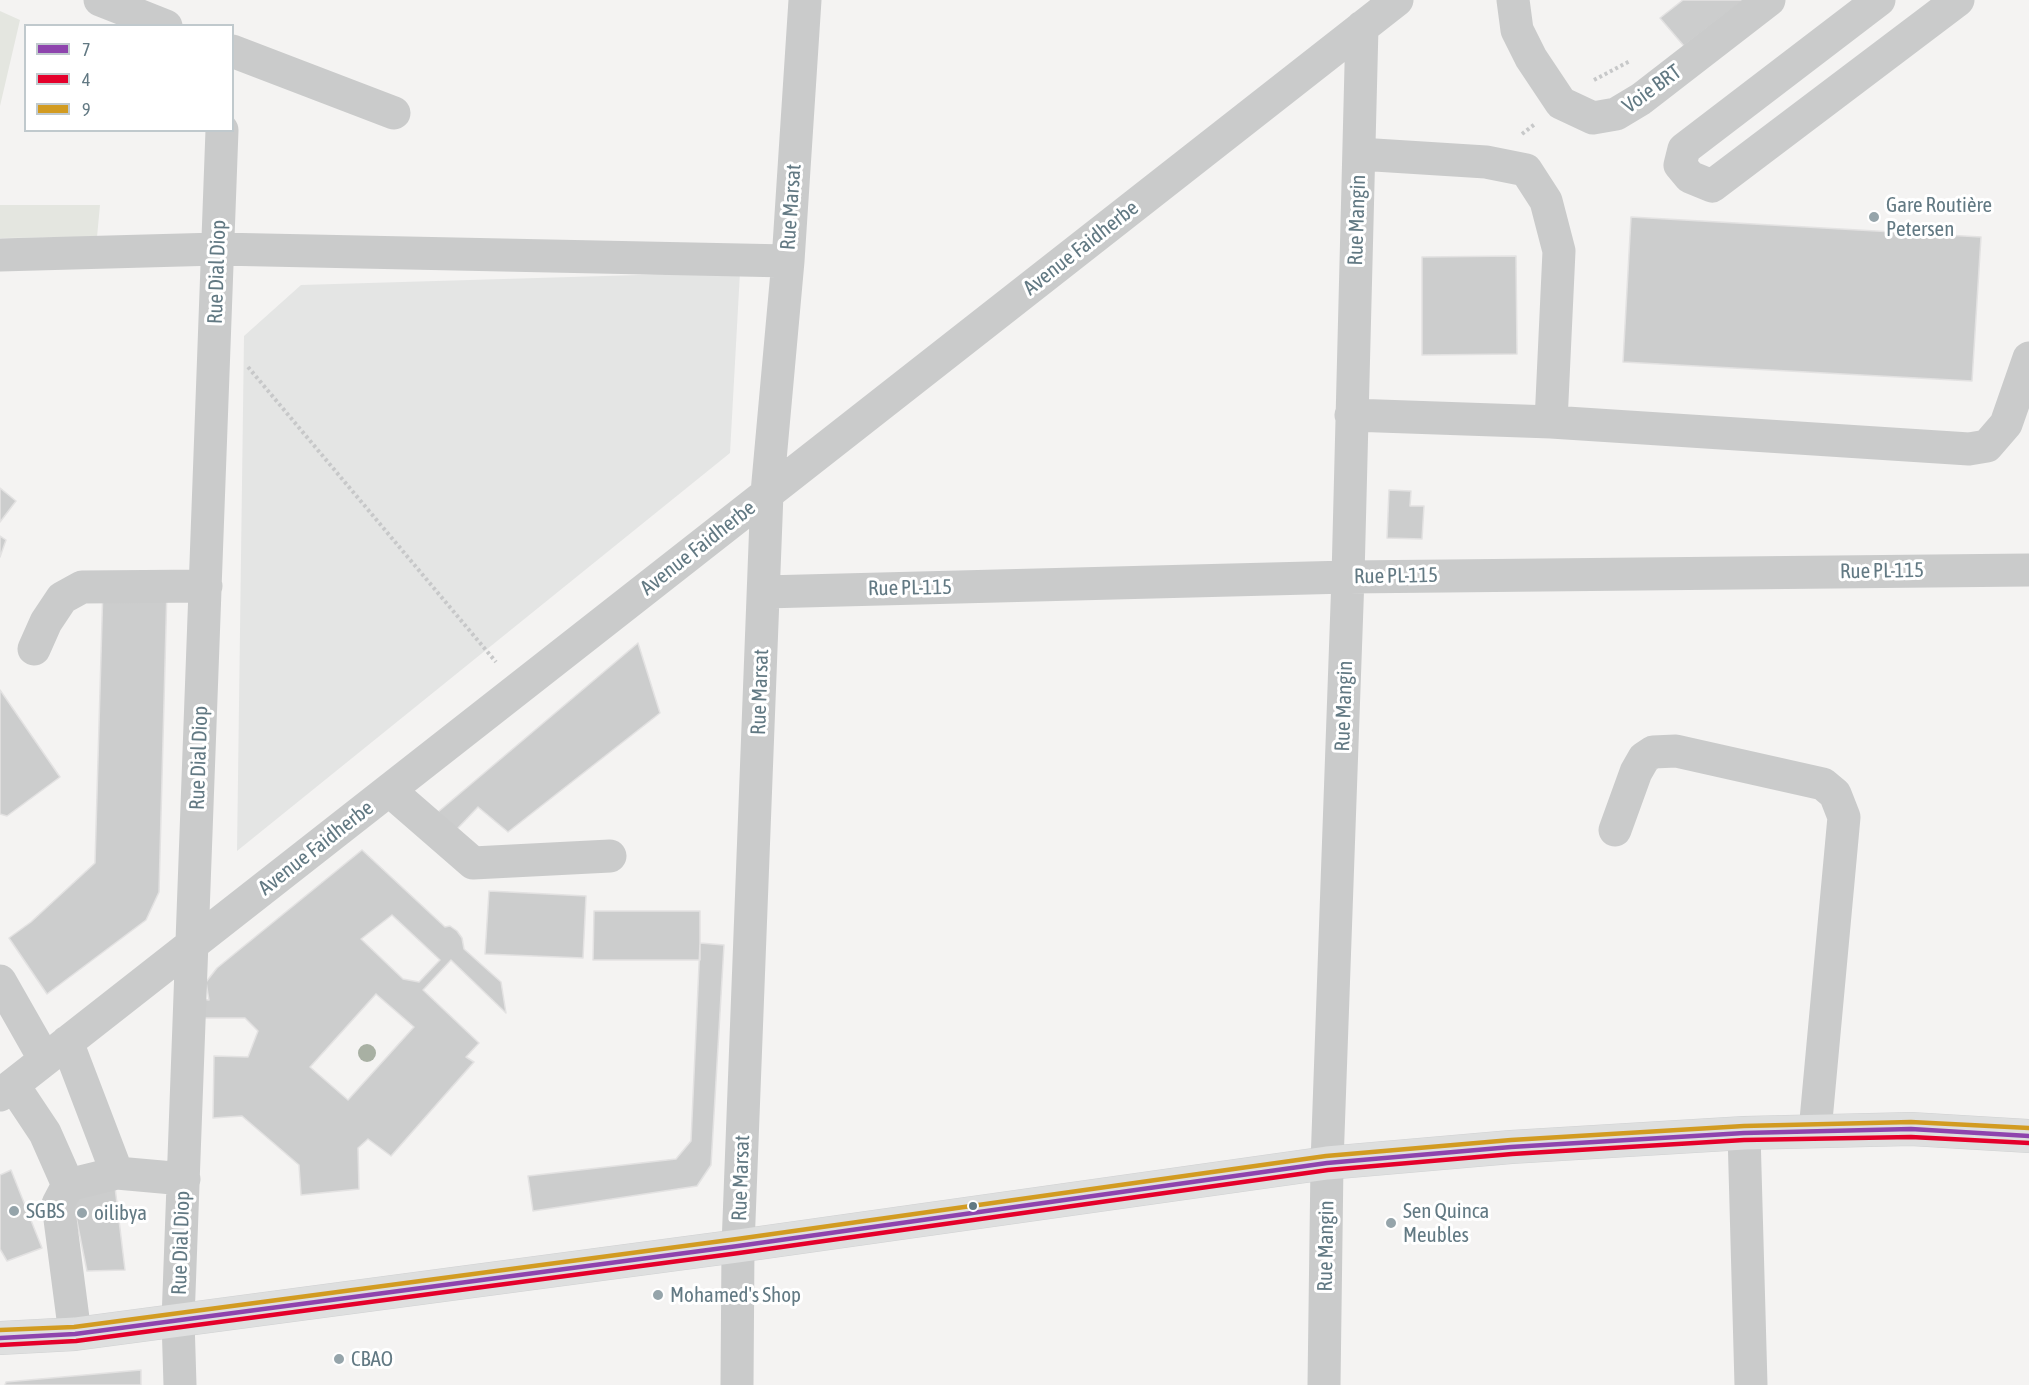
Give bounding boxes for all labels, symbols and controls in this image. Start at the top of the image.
legend [24,24,234,132]
text: 7 [82,39,90,60]
street label: Voie BRT [1618,59,1686,119]
text: 4 [82,69,90,90]
text: 9 [82,99,90,120]
street label: Rue Marsat [775,163,807,251]
street label: Rue Mangin [1343,174,1371,266]
place label: Gare Routière Petersen [1886,192,1992,242]
street label: Avenue Faidherbe [1018,195,1144,301]
marker: Gare Routière Petersen [1867,210,1881,224]
street label: Rue Dial Diop [203,219,231,325]
street label: Avenue Faidherbe [635,495,761,601]
street label: Rue PL-115 [1840,558,1924,584]
street label: Rue PL-115 [1354,563,1438,589]
street label: Rue PL-115 [868,575,952,601]
street label: Rue Marsat [746,648,774,736]
street label: Rue Mangin [1330,660,1358,752]
street label: Rue Dial Diop [185,705,213,811]
street label: Avenue Faidherbe [253,795,379,901]
street label: Rue Marsat [727,1134,755,1222]
street label: Rue Dial Diop [167,1190,195,1296]
place label: SGBS [26,1198,65,1224]
place label: Sen Quinca Meubles [1403,1198,1489,1248]
place label: oilibya [94,1200,147,1226]
unlabelled marker [967,1200,979,1212]
street label: Rue Mangin [1313,1200,1339,1292]
marker: SGBS [7,1204,21,1218]
marker: oilibya [75,1206,89,1220]
marker: Sen Quinca Meubles [1384,1216,1398,1230]
place label: Mohamed's Shop [670,1282,801,1308]
marker: Mohamed's Shop [651,1288,665,1302]
place label: CBAO [351,1346,393,1372]
marker: CBAO [332,1352,346,1366]

